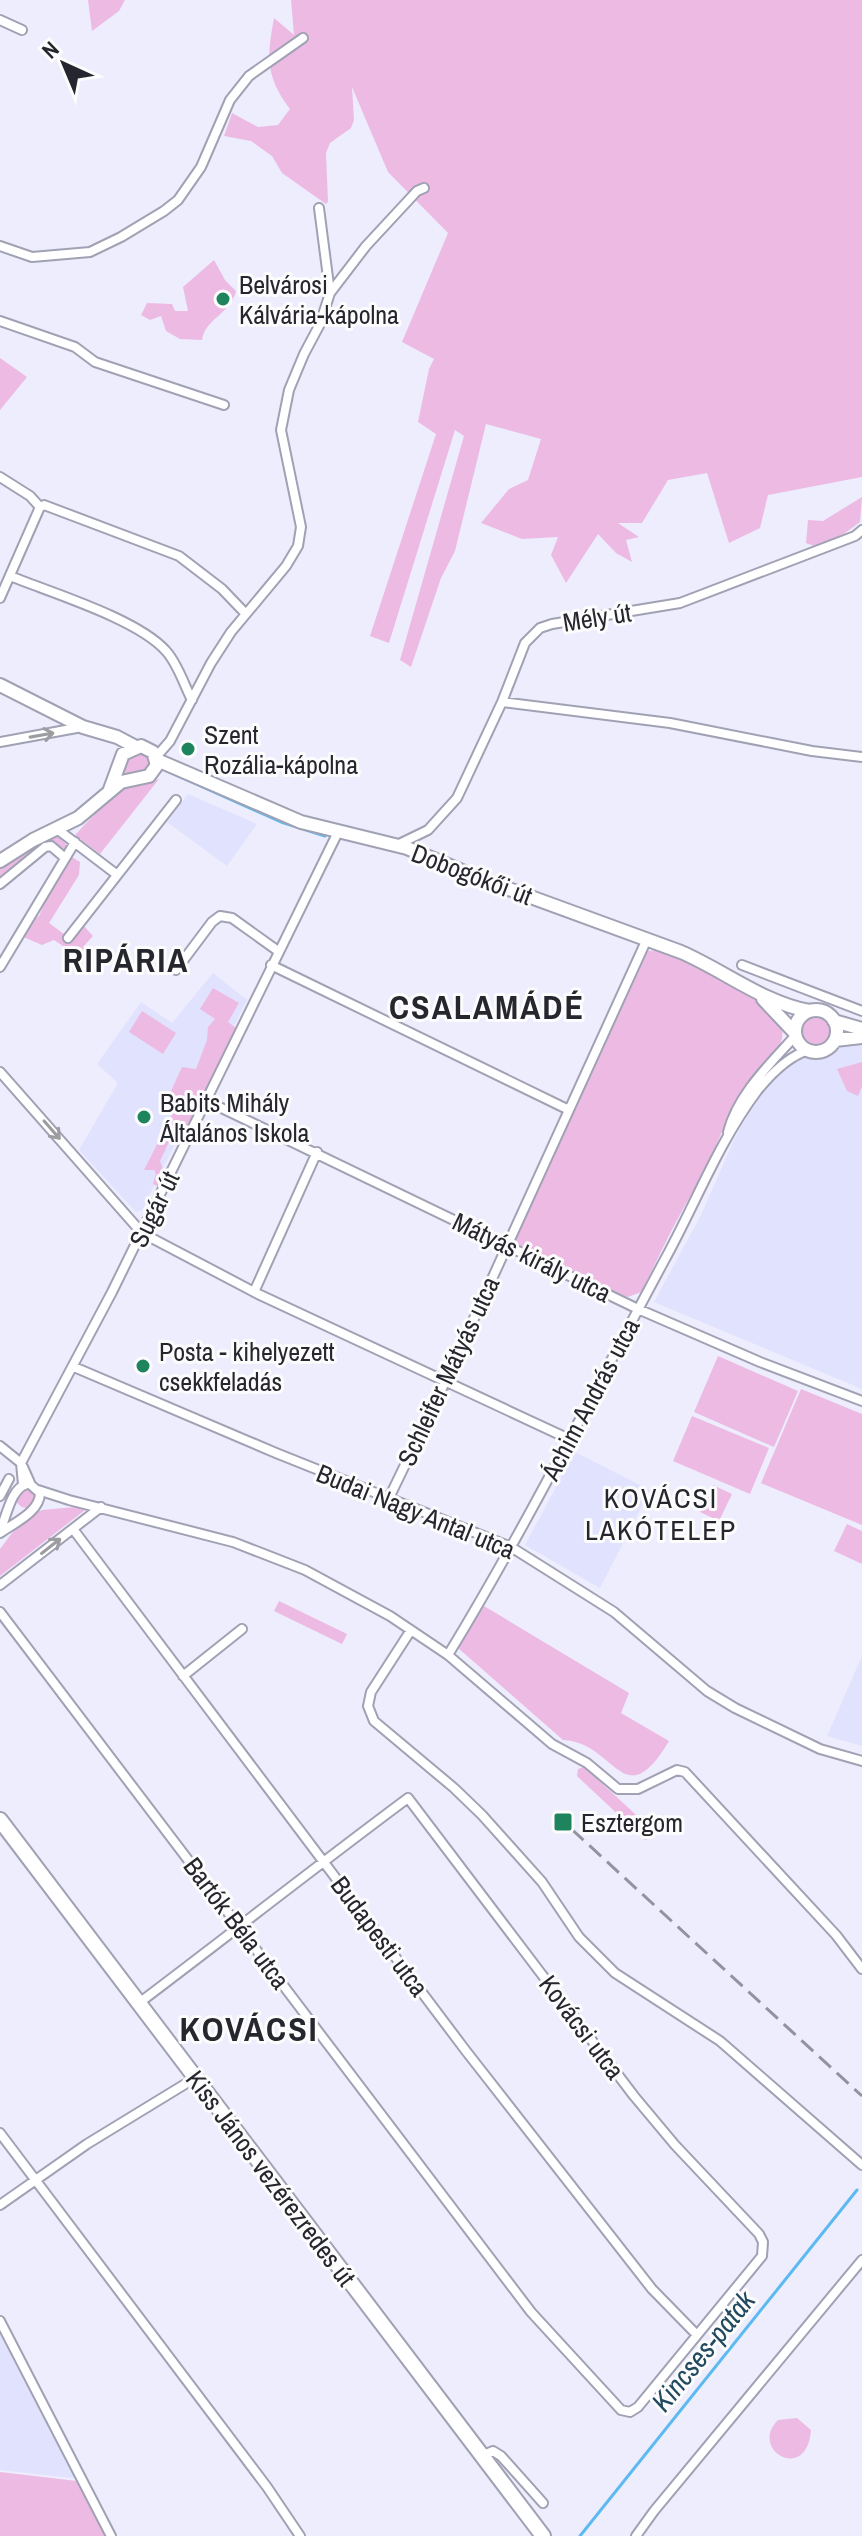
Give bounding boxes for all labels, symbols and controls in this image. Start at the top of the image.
north arrow [24,24,104,104]
text: N [35,34,65,65]
place label: Belvárosi Kálvária-kápolna [239,267,399,332]
marker: Belvárosi Kálvária-kápolna [214,290,232,308]
street label: Mély út [560,594,634,640]
place label: Szent Rozália-kápolna [204,717,358,782]
one-way arrow [29,727,54,742]
marker: Szent Rozália-kápolna [179,740,197,758]
street label: Dobogókői út [407,835,538,913]
district label: RIPÁRIA [63,937,189,983]
district label: CSALAMÁDÉ [389,984,585,1030]
place label: Babits Mihály Általános Iskola [159,1085,309,1150]
marker: Babits Mihály Általános Iskola [135,1108,153,1126]
one-way arrow [42,1120,60,1140]
street label: Sugár út [121,1165,187,1253]
street label: Mátyás király utca [447,1204,617,1310]
street label: Schleifer Mátyás utca [389,1271,507,1471]
street label: Áchim András utca [532,1312,648,1487]
place label: Posta - kihelyezett csekkfeladás [159,1334,334,1399]
marker: Posta - kihelyezett csekkfeladás [134,1357,152,1375]
street label: Budai Nagy Antal utca [312,1455,520,1567]
district label: KOVÁCSI LAKÓTELEP [585,1479,737,1549]
one-way arrow [40,1537,61,1555]
place label: Esztergom [581,1805,683,1840]
marker: Esztergom [552,1811,574,1833]
street label: Bartók Béla utca [176,1850,298,1996]
street label: Budapesti utca [323,1869,437,2003]
street label: Kovácsi utca [531,1968,633,2086]
district label: KOVÁCSI [180,2006,318,2052]
street label: Kiss János vezérezredes út [178,2063,364,2293]
water label: Kincses-patak [642,2281,764,2419]

